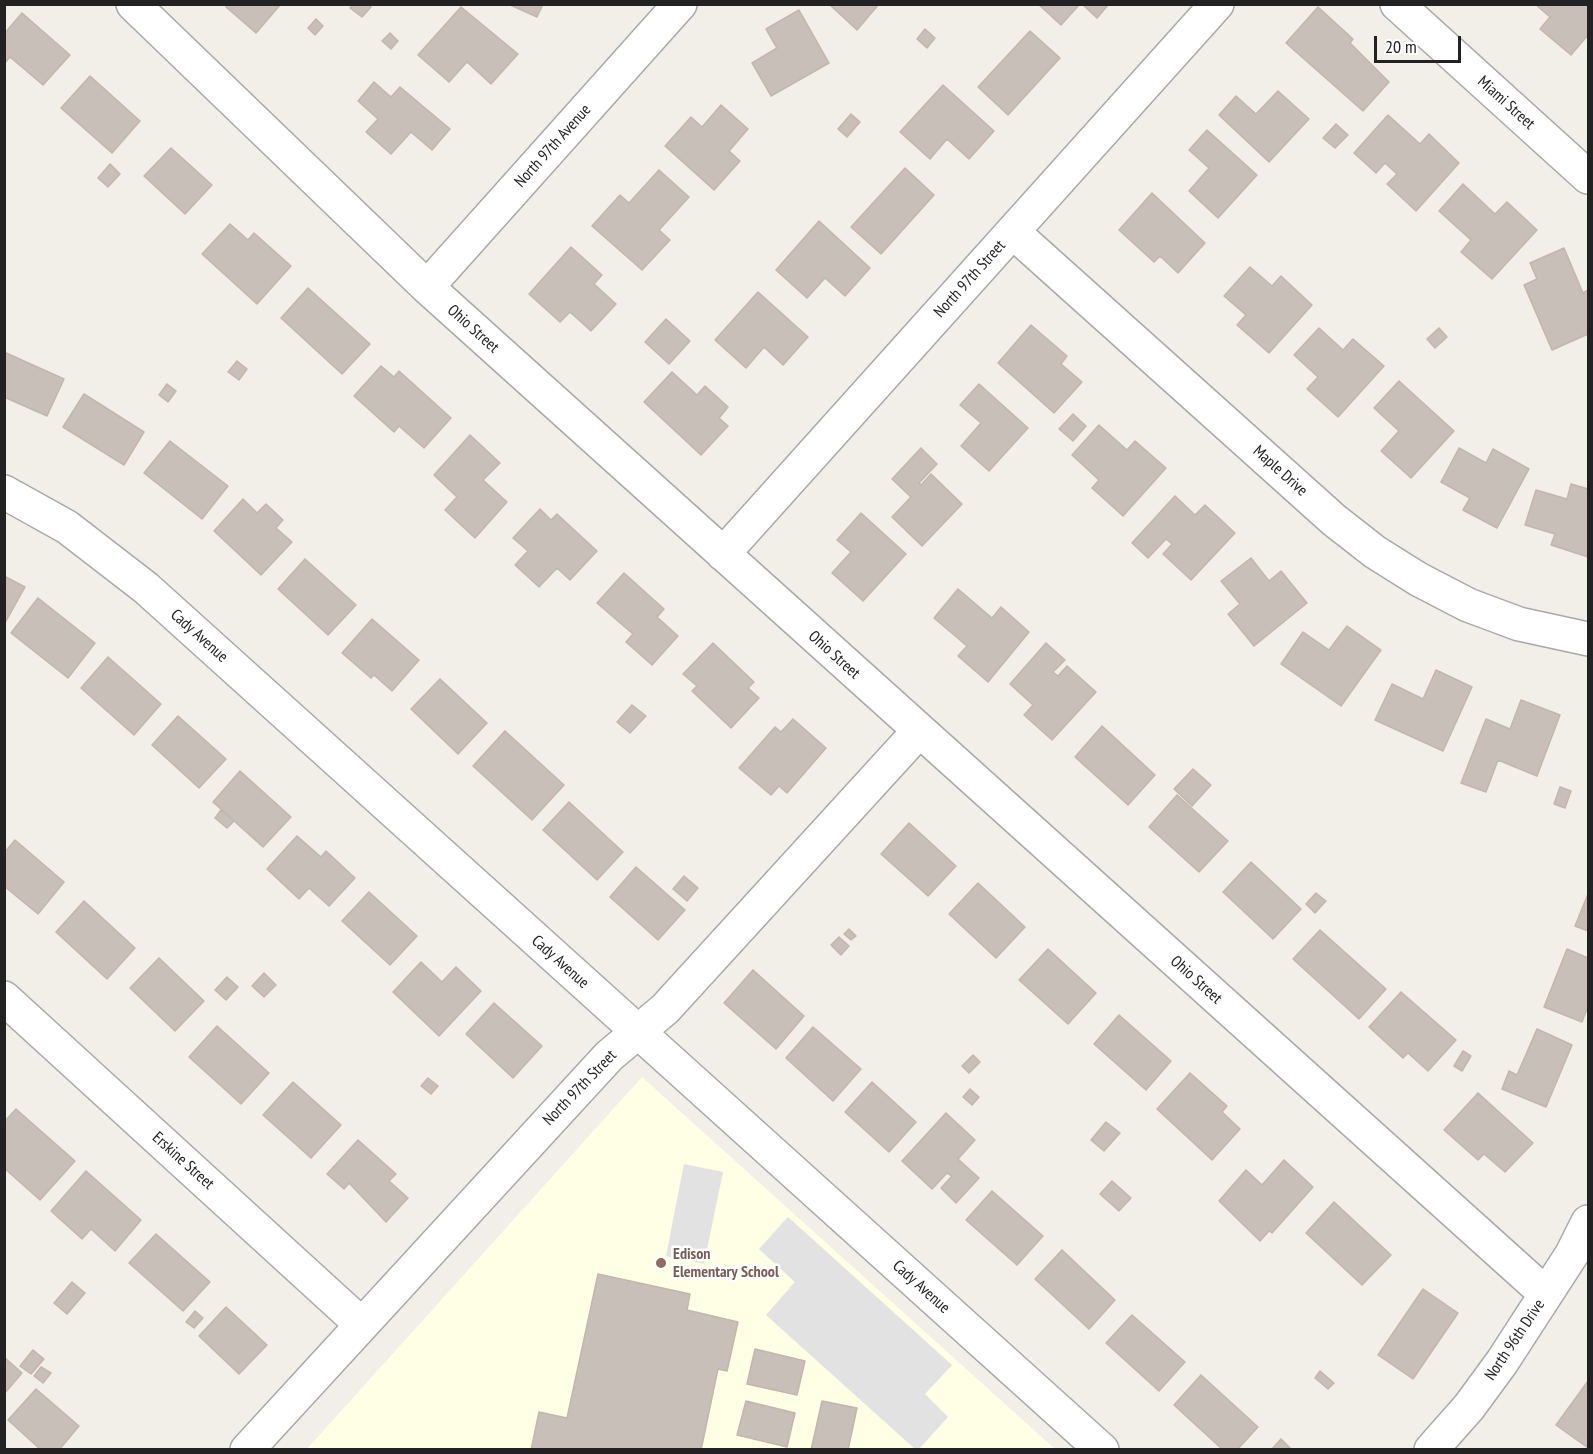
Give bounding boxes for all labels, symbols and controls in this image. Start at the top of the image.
scale bar [1377,24,1464,62]
text: 20 m [1385,35,1417,58]
street label: Miami Street [1473,72,1539,134]
street label: North 97th Avenue [511,101,595,191]
street label: North 97th Street [930,236,1010,322]
street label: Ohio Street [443,301,503,357]
street label: Maple Drive [1249,442,1311,500]
street label: Cady Avenue [166,605,232,667]
street label: Ohio Street [804,627,864,683]
street label: Cady Avenue [527,931,593,993]
street label: Ohio Street [1166,952,1226,1008]
street label: North 97th Street [539,1046,621,1130]
street label: Erskine Street [148,1128,218,1194]
place label: Edison Elementary School [673,1244,779,1282]
marker: Edison Elementary School [654,1256,668,1270]
street label: Cady Avenue [888,1256,954,1318]
street label: North 96th Drive [1481,1296,1549,1384]

